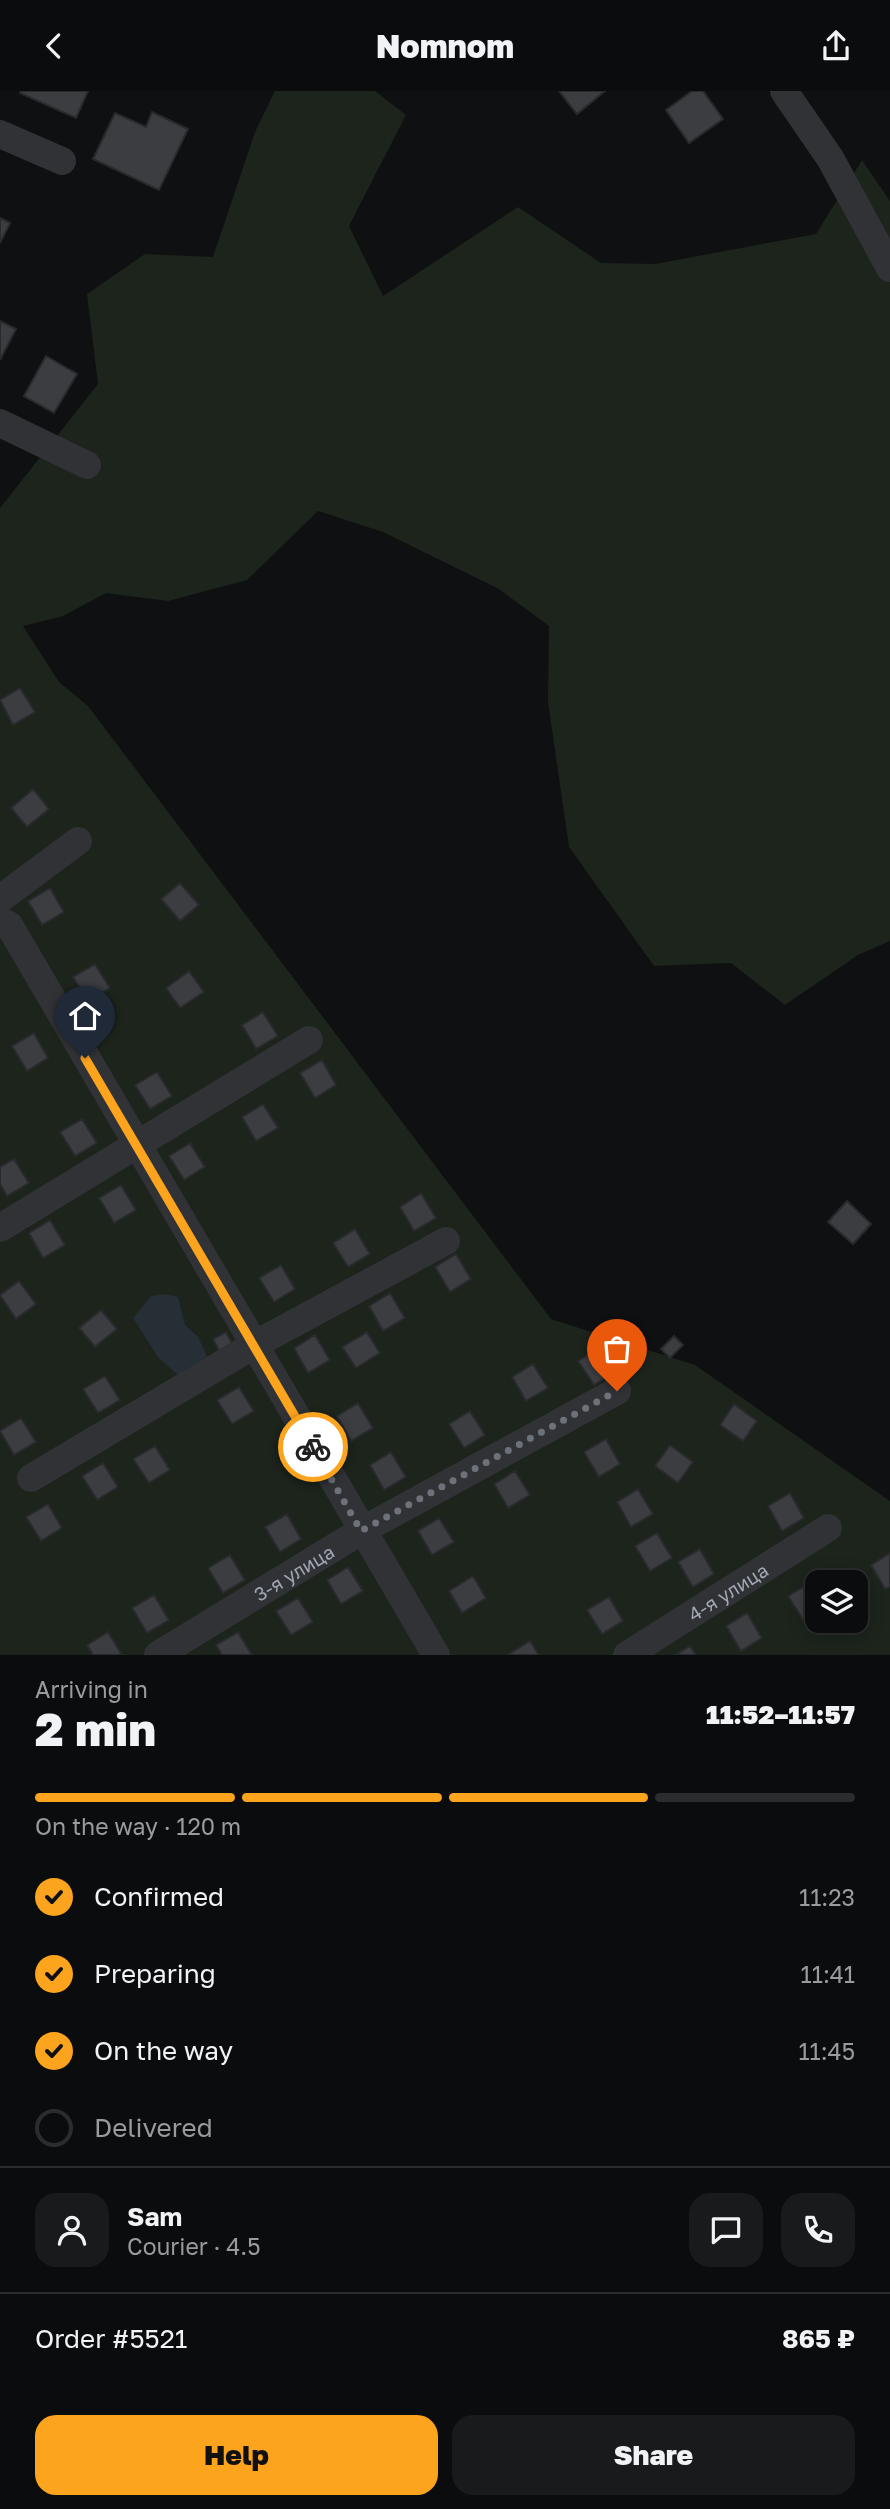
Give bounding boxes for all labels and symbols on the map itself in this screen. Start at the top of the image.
pin [55,986,115,1058]
pin [587,1319,647,1391]
courier [278,1412,348,1482]
street label: 3-я улица [249,1539,338,1605]
street label: 4-я улица [683,1558,772,1625]

